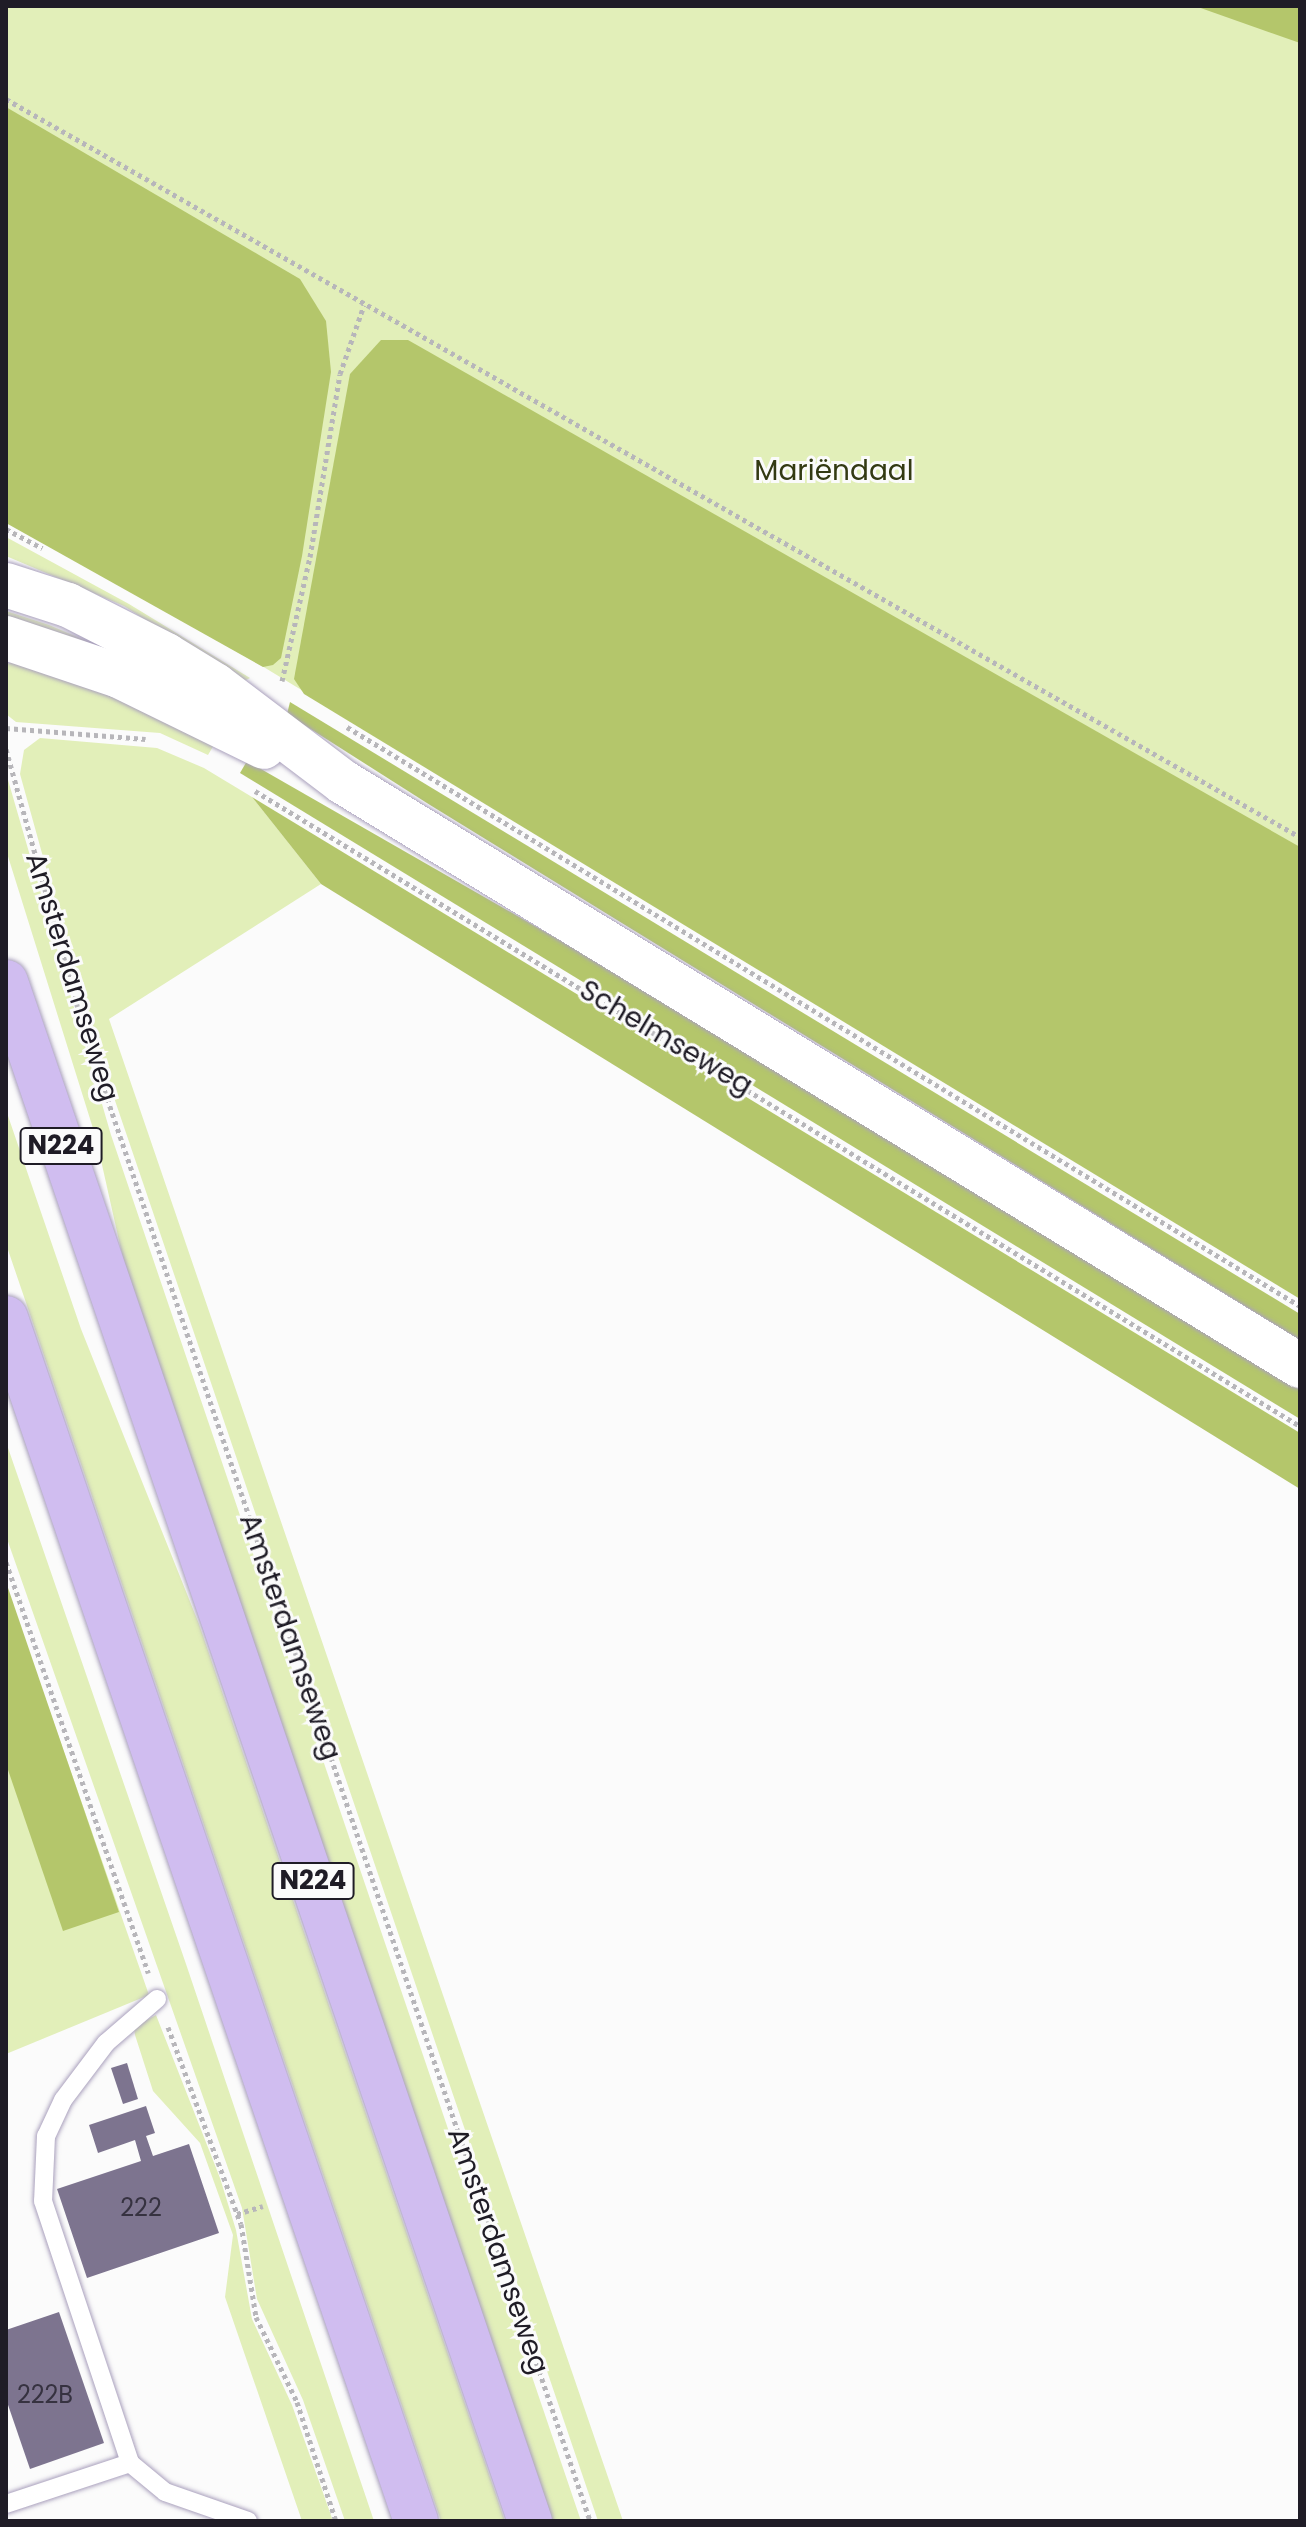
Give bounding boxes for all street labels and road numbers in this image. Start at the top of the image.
street label: Amsterdamseweg [18,849,126,1105]
street label: Schelmseweg [573,973,759,1103]
road number: N224 [19,1124,103,1168]
street label: Amsterdamseweg [232,1509,348,1765]
road number: N224 [271,1859,355,1903]
street label: Amsterdamseweg [440,2123,556,2379]

